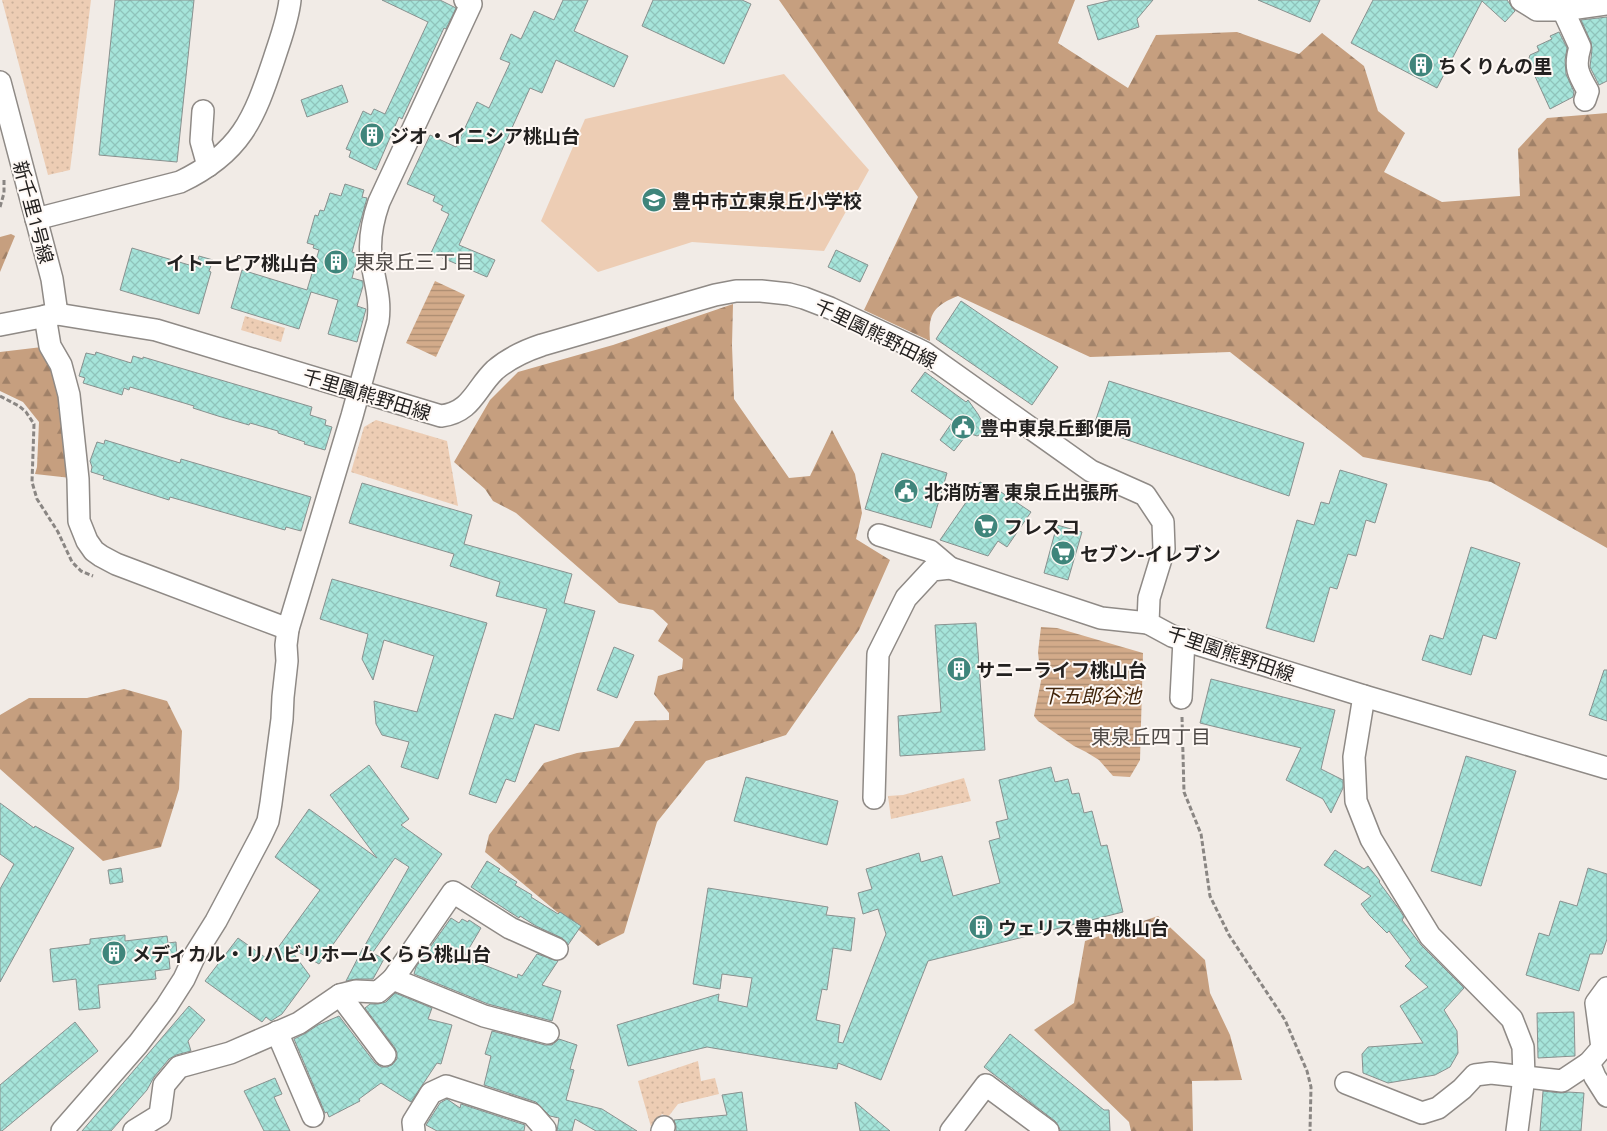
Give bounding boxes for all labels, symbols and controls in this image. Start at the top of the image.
place label: ちくりんの里 [1438,51,1552,80]
building icon: ちくりんの里 [1408,52,1434,78]
place label: ジオ・イニシア桃山台 [390,121,580,150]
building icon: ジオ・イニシア桃山台 [359,122,385,148]
street label: 新千里1号線 [6,157,62,267]
place label: 豊中市立東泉丘小学校 [672,186,862,215]
school or university icon: 豊中市立東泉丘小学校 [641,187,667,213]
district label: 東泉丘三丁目 [355,246,475,277]
place label: イトーピア桃山台 [166,248,318,277]
building icon: イトーピア桃山台 [323,249,349,275]
street label: 千里園熊野田線 [810,291,942,375]
street label: 千里園熊野田線 [299,361,435,427]
place label: 豊中東泉丘郵便局 [980,413,1132,442]
public building icon: 豊中東泉丘郵便局 [950,414,976,440]
place label: 北消防署 東泉丘出張所 [924,477,1118,506]
public building icon: 北消防署 東泉丘出張所 [893,478,919,504]
place label: フレスコ [1004,512,1080,541]
supermarket icon: フレスコ [973,513,999,539]
place label: セブン-イレブン [1080,539,1221,568]
supermarket icon: セブン-イレブン [1050,540,1076,566]
street label: 千里園熊野田線 [1163,618,1299,688]
place label: サニーライフ桃山台 [976,655,1147,684]
building icon: サニーライフ桃山台 [946,656,972,682]
water label: 下五郎谷池 [1041,680,1143,711]
district label: 東泉丘四丁目 [1091,721,1211,752]
place label: ウェリス豊中桃山台 [998,913,1169,942]
building icon: ウェリス豊中桃山台 [968,914,994,940]
place label: メディカル・リハビリホームくらら桃山台 [132,939,491,968]
building icon: メディカル・リハビリホームくらら桃山台 [101,940,127,966]

